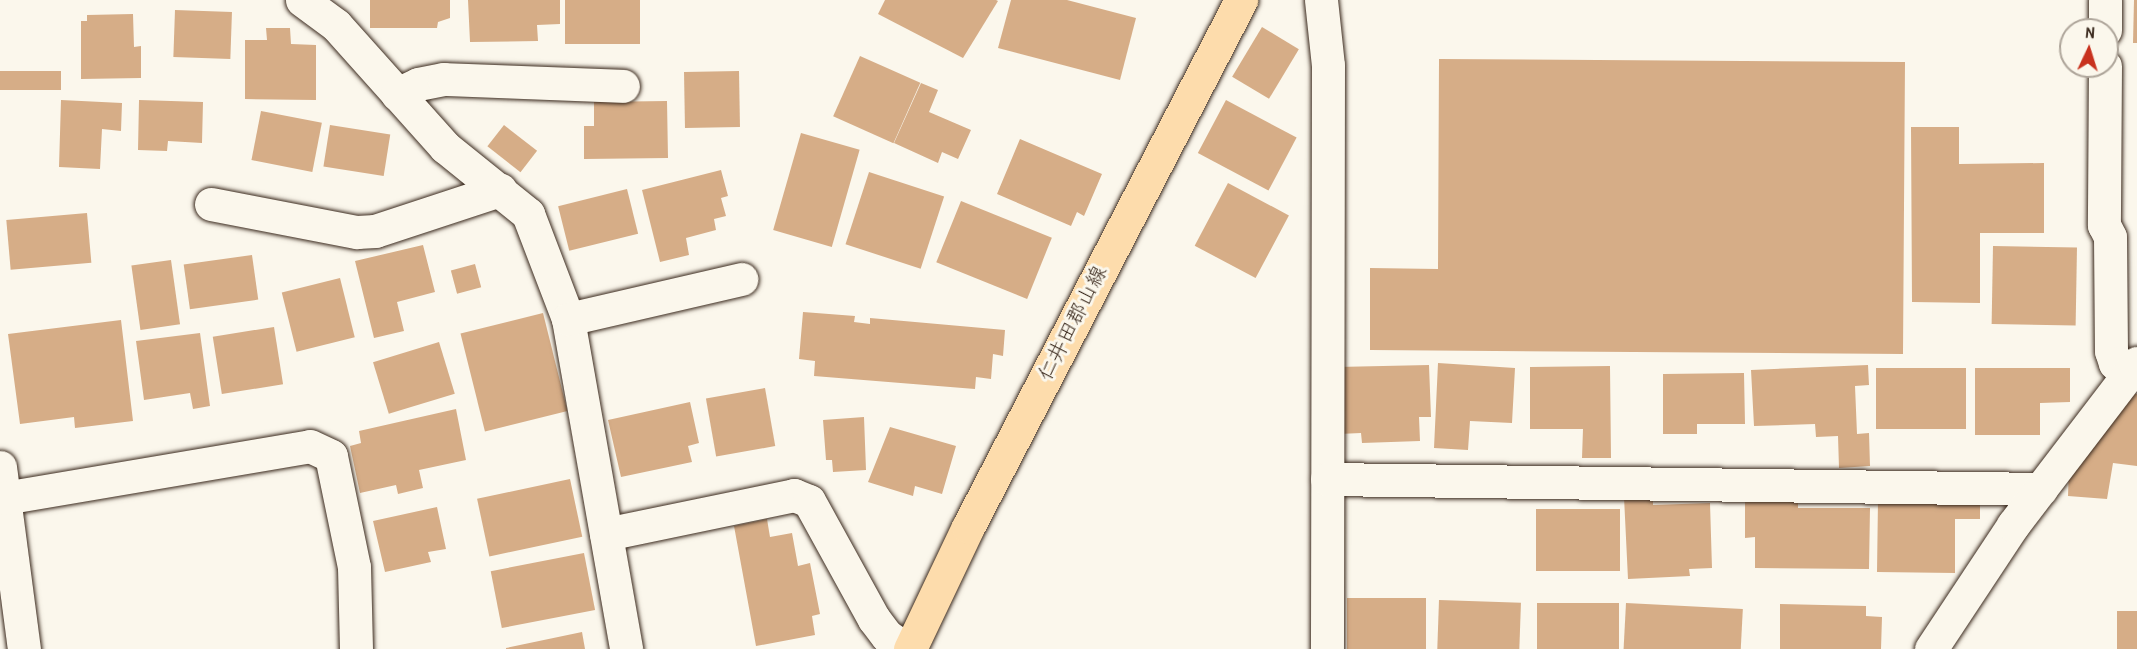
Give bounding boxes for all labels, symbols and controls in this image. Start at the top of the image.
north arrow [2059,18,2119,78]
text: N [2085,21,2095,43]
street label: 仁井田郡山線 [1032,261,1112,385]

